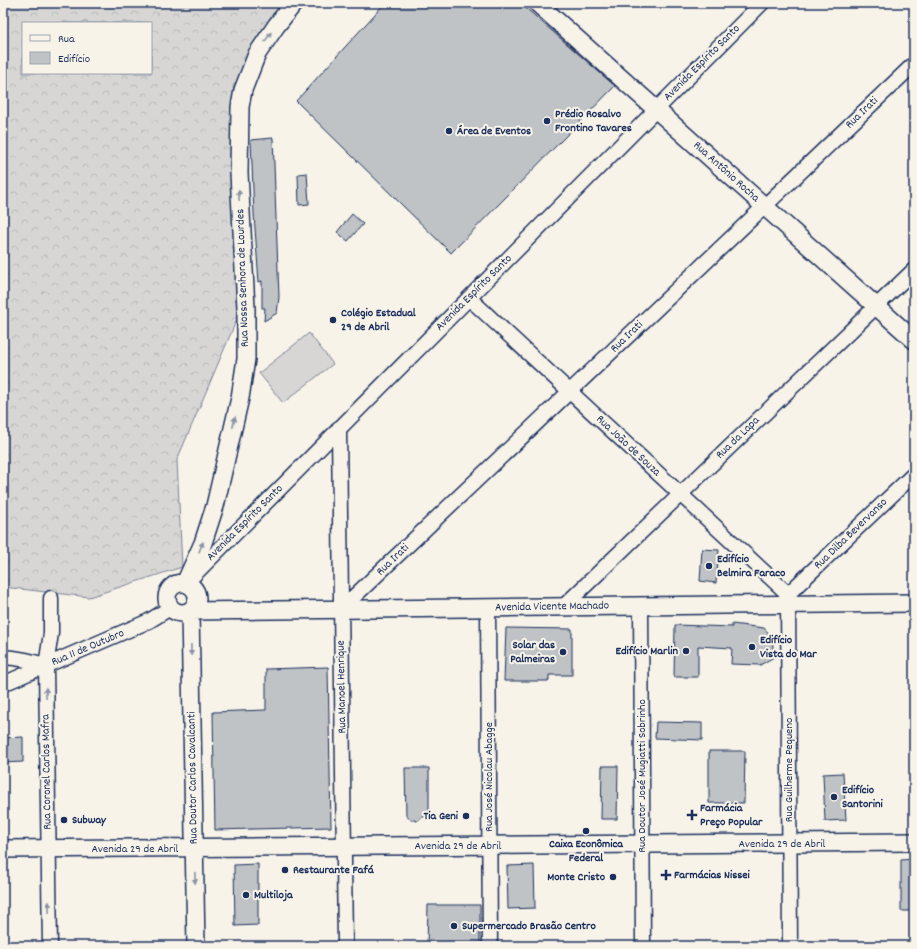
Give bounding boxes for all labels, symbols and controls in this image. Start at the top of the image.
street label: Avenida Espírito Santo [660,21,744,105]
legend [22,22,152,74]
text: Rua [58,31,75,48]
one-way arrow [264,32,272,42]
text: Edifício [58,51,90,68]
street label: Rua Irati [842,93,882,133]
place label: Prédio Rosalvo Frontino Tavares [555,106,632,137]
marker: Prédio Rosalvo Frontino Tavares [542,116,552,126]
place label: Área de Eventos [457,123,531,140]
marker: Área de Eventos [444,126,454,136]
street label: Rua Antônio Rocha [689,138,763,207]
one-way arrow [236,189,243,201]
street label: Rua Nossa Senhora de Lourdes [232,209,254,347]
street label: Avenida Espírito Santo [432,251,516,335]
place label: Colégio Estadual 29 de Abril [341,305,416,336]
marker: Colégio Estadual 29 de Abril [328,315,338,325]
street label: Rua Irati [607,317,647,357]
street label: Rua João de Souza [592,412,664,481]
street label: Rua da Lapa [712,412,764,463]
one-way arrow [232,415,238,428]
street label: Avenida Espírito Santo [203,481,287,565]
street label: Rua Dilba Bevervanso [810,494,892,574]
street label: Rua Irati [373,540,413,580]
one-way arrow [198,542,204,553]
place label: Edifício Belmira Faraco [717,551,786,582]
marker: Edifício Belmira Faraco [704,561,714,571]
street label: Avenida Vicente Machado [495,598,609,616]
street label: Rua 11 de Outubro [49,625,127,671]
place label: Edifício Vista do Mar [760,632,817,663]
place label: Solar das Palmeiras [510,637,555,668]
street label: Rua Manoel Henrique [333,640,351,734]
marker: Edifício Vista do Mar [747,642,757,652]
place label: Edifício Marlin [615,643,678,660]
one-way arrow [188,644,194,657]
marker: Edifício Marlin [681,646,691,656]
marker: Solar das Palmeiras [558,647,568,657]
one-way arrow [43,686,49,699]
street label: Rua Doutor José Mugiatti Sobrinho [634,699,651,853]
street label: Rua Doutor Carlos Cavalcanti [183,711,203,845]
street label: Rua Coronel Carlos Mafra [37,714,57,830]
street label: Rua Guilherme Pequeno [781,718,798,822]
street label: Rua José Nicolau Abagge [481,722,498,832]
place label: Edifício Santorini [842,782,883,813]
marker: Edifício Santorini [829,792,839,802]
place label: Farmácia Preço Popular [700,800,763,831]
place label: Tia Geni [424,808,459,825]
marker: Farmácia Preço Popular [687,810,697,820]
marker: Tia Geni [461,811,471,821]
place label: Subway [72,812,107,829]
marker: Subway [59,815,69,825]
marker: Caixa Econômica Federal [581,826,591,836]
place label: Caixa Econômica Federal [549,836,624,867]
street label: Avenida 29 de Abril [739,836,826,853]
street label: Avenida 29 de Abril [415,838,502,855]
street label: Avenida 29 de Abril [92,841,179,858]
place label: Restaurante Fafá [293,862,375,879]
marker: Restaurante Fafá [280,865,290,875]
place label: Farmácias Nissei [674,867,751,884]
place label: Monte Cristo [547,869,606,886]
marker: Farmácias Nissei [661,870,671,880]
one-way arrow [192,872,198,885]
marker: Monte Cristo [608,872,618,882]
place label: Multiloja [254,887,294,904]
marker: Multiloja [241,890,251,900]
one-way arrow [46,900,52,913]
place label: Supermercado Brasão Centro [462,918,596,935]
marker: Supermercado Brasão Centro [449,921,459,931]

